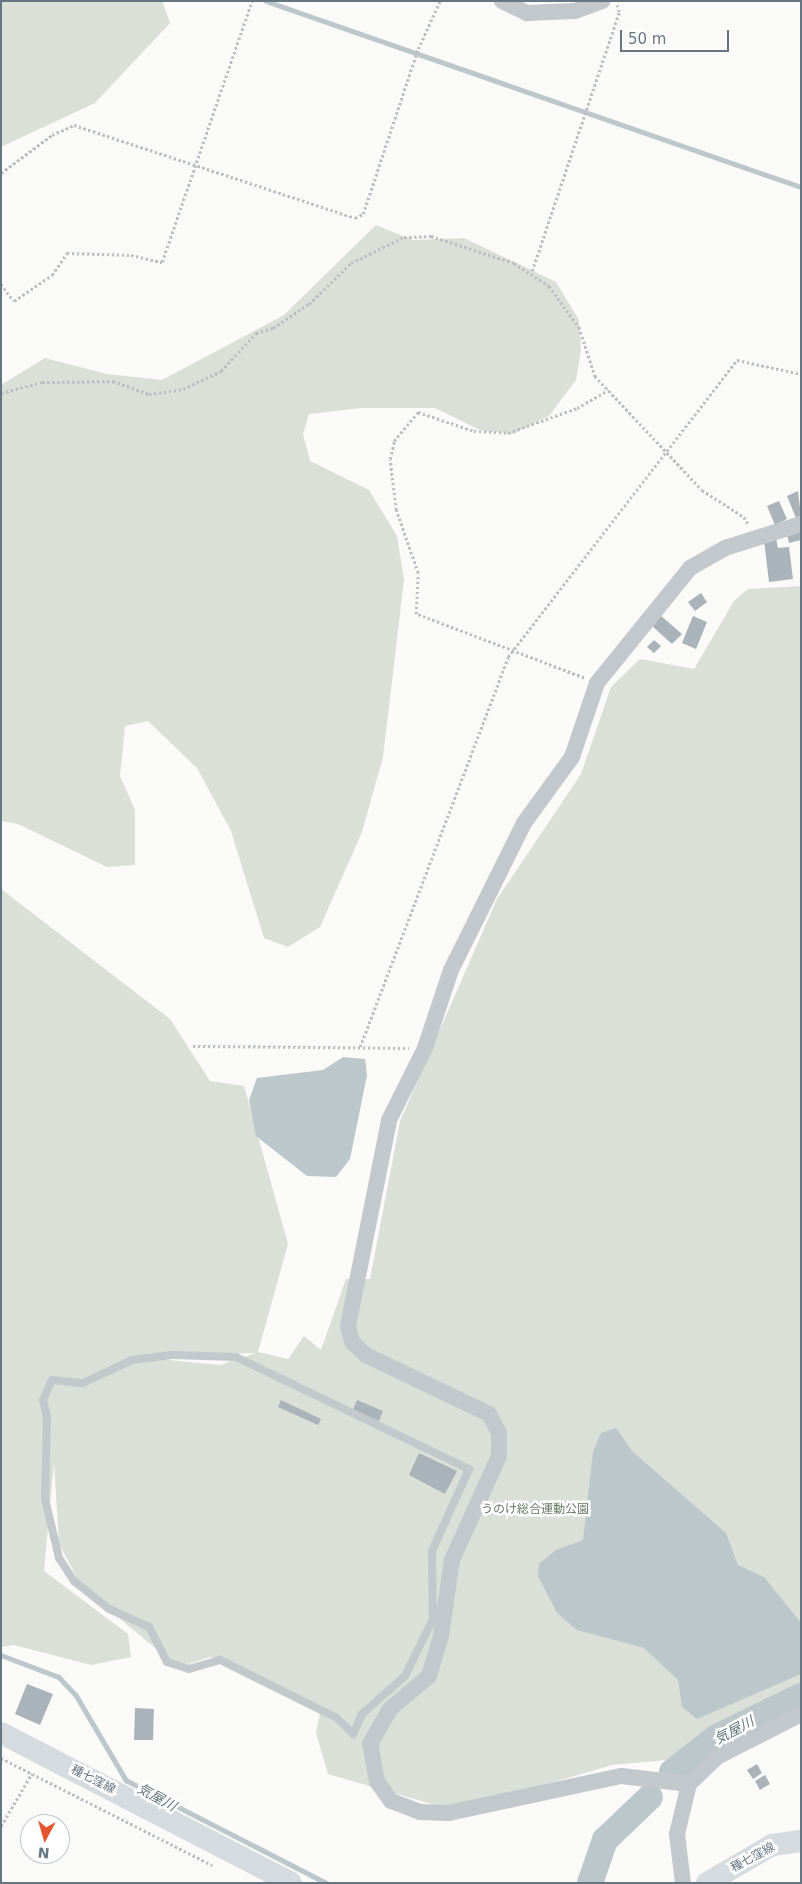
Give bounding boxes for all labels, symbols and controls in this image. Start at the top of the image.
scale bar [622,20,731,52]
text: 50 m [628,30,666,48]
park label: うのけ総合運動公園 [481,1503,589,1517]
water label: 気屋川 [712,1713,756,1747]
street label: 種七窪線 [68,1763,118,1797]
water label: 気屋川 [135,1780,179,1814]
north arrow [20,1814,70,1864]
street label: 種七窪線 [728,1840,778,1876]
text: N [37,1844,50,1861]

